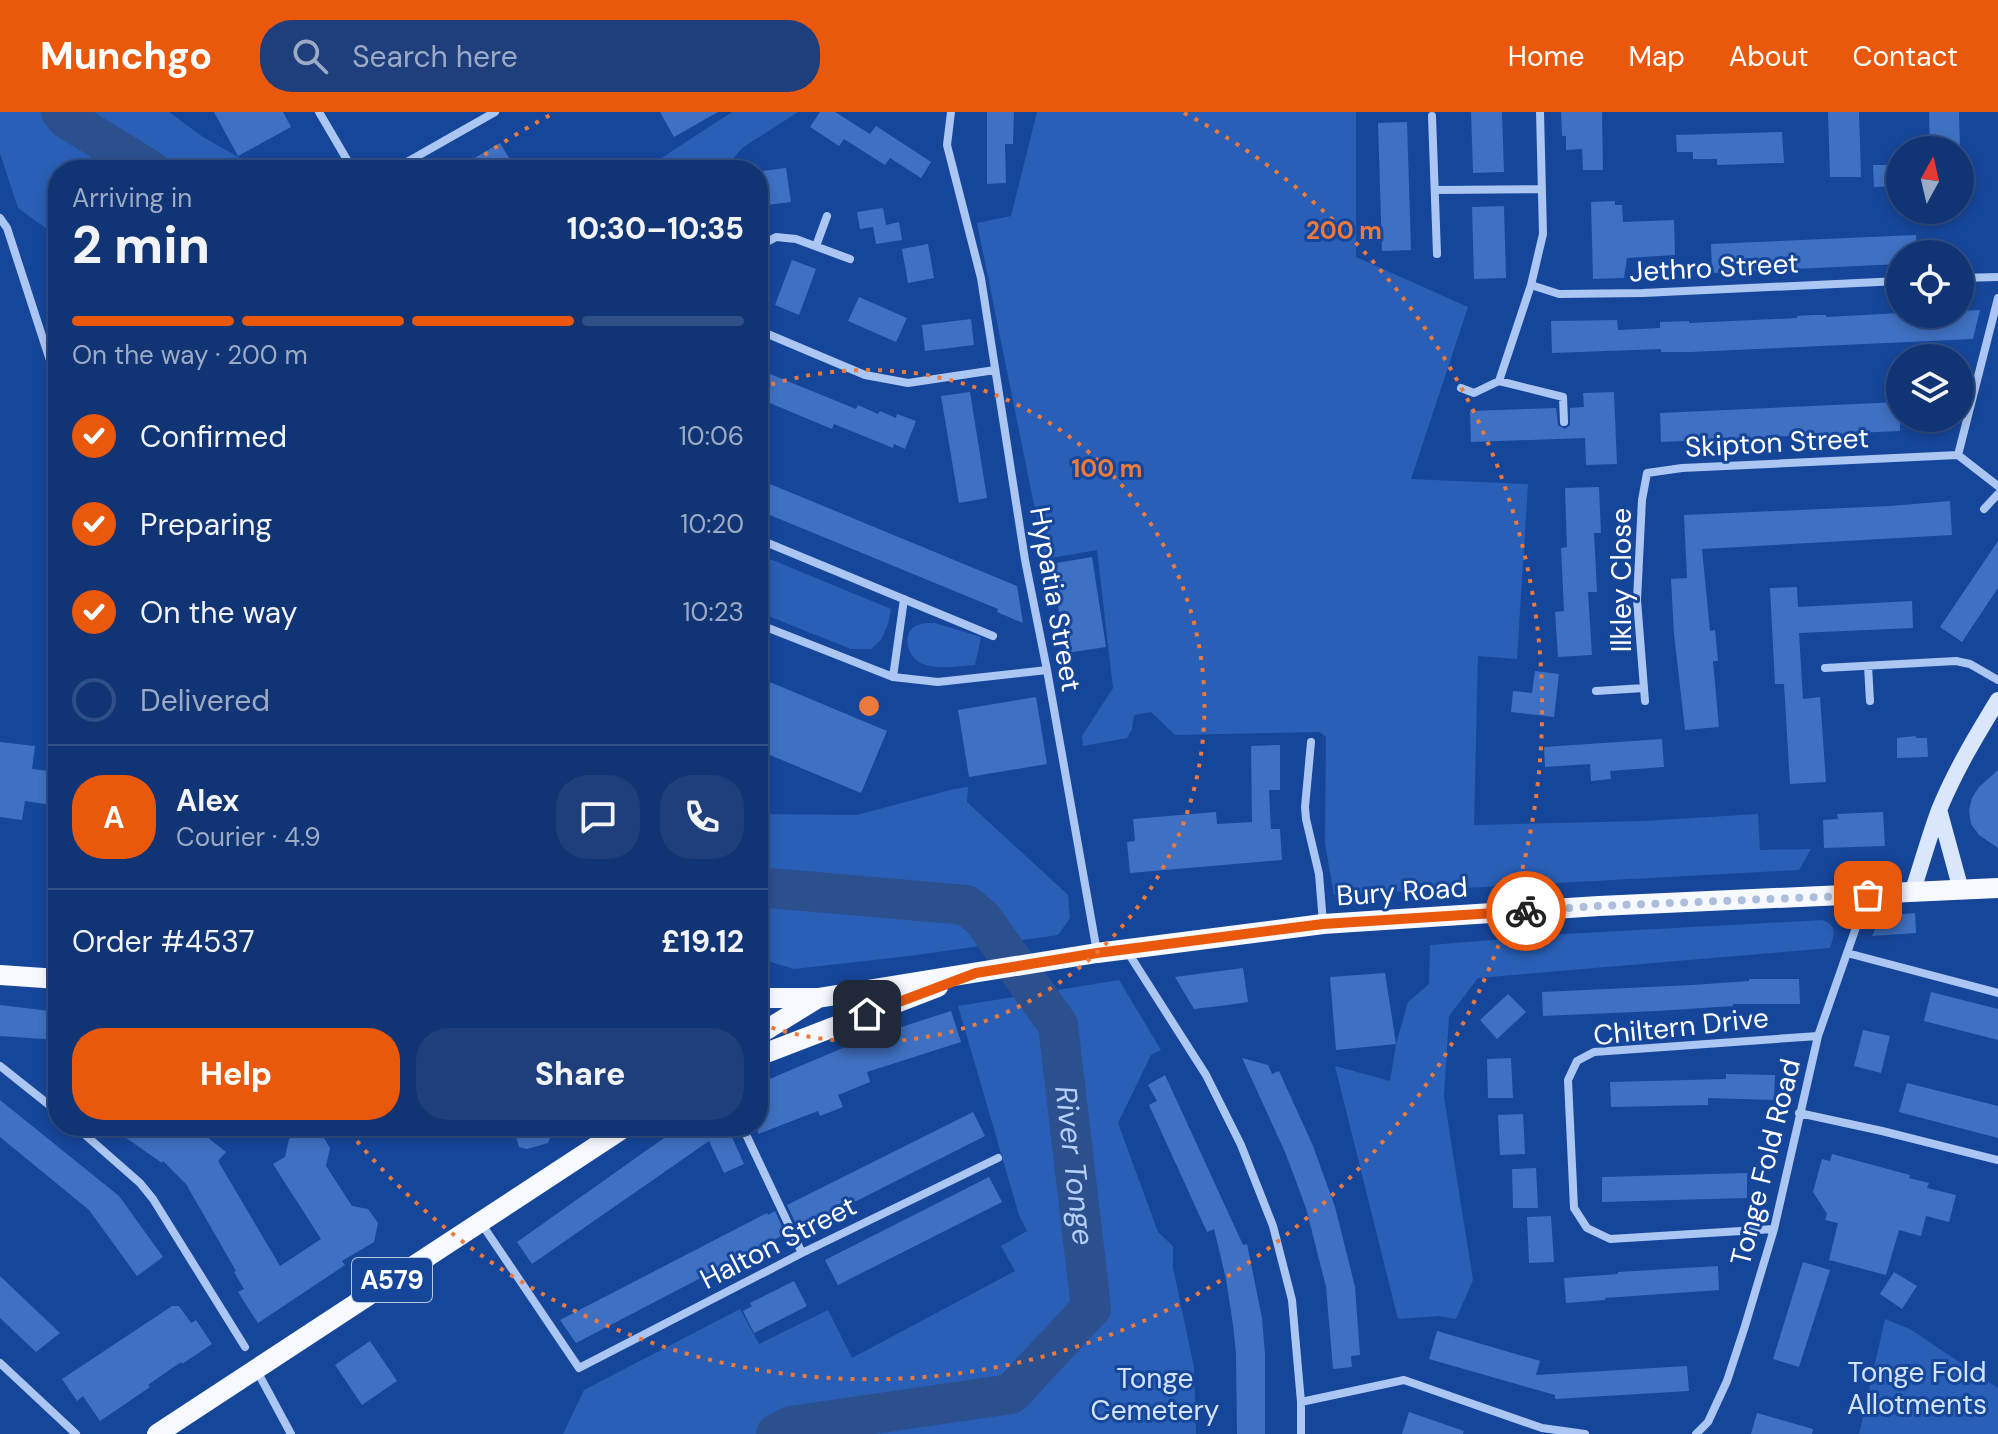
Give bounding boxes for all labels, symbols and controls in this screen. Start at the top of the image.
search box [260,20,820,92]
text: Munchgo [40,31,212,81]
icon: search [288,34,332,78]
text: Search here [352,37,518,76]
text: Home [1508,38,1584,75]
text: Map [1628,38,1685,75]
text: About [1729,38,1808,75]
text: Contact [1852,38,1958,75]
north arrow [1886,136,1974,224]
map controls [1886,136,1974,432]
text: Arriving in [72,181,192,215]
text: 10:30–10:35 [567,209,744,248]
text: 2 min [72,211,210,279]
text: 200 m [1306,215,1382,246]
button: locate [1886,240,1974,328]
street label: Jethro Street [1628,245,1800,290]
text: On the way · 200 m [72,338,308,372]
button: layers [1886,344,1974,432]
icon: check [72,414,116,458]
text: Confirmed [140,417,287,456]
text: 10:06 [679,419,744,453]
street label: Skipton Street [1684,419,1870,466]
text: 100 m [1072,453,1142,484]
icon: check [72,502,116,546]
street label: Hypatia Street [1021,504,1090,694]
text: Preparing [140,505,272,544]
text: 10:20 [680,507,744,541]
street label: Ilkley Close [1603,508,1640,652]
icon: check [72,590,116,634]
text: On the way [140,593,297,632]
text: 10:23 [683,595,744,629]
text: Delivered [140,681,270,720]
centre of rings [855,692,883,720]
button: chat [556,775,640,859]
button: phone [660,775,744,859]
text: Alex [176,781,239,820]
text: A [103,798,125,837]
text: Courier · 4.9 [176,820,321,854]
pin [1834,861,1902,929]
street label: Bury Road [1335,868,1469,915]
courier [1486,871,1566,951]
icon: bag [1846,873,1890,917]
icon: bike [1504,889,1548,933]
text: Order #4537 [72,922,255,961]
text: £19.12 [661,922,744,961]
pin [833,980,901,1048]
icon: home [845,992,889,1036]
street label: Chiltern Drive [1592,999,1770,1054]
button: Help [72,1028,400,1120]
button: Share [416,1028,744,1120]
street label: Tonge Fold Road [1722,1055,1809,1269]
water label: River Tonge [1046,1083,1104,1247]
street label: Halton Street [694,1187,863,1298]
road number: A579 [352,1258,432,1302]
park label: Tonge Fold Allotments [1847,1354,1987,1423]
park label: Tonge Cemetery [1091,1360,1219,1429]

